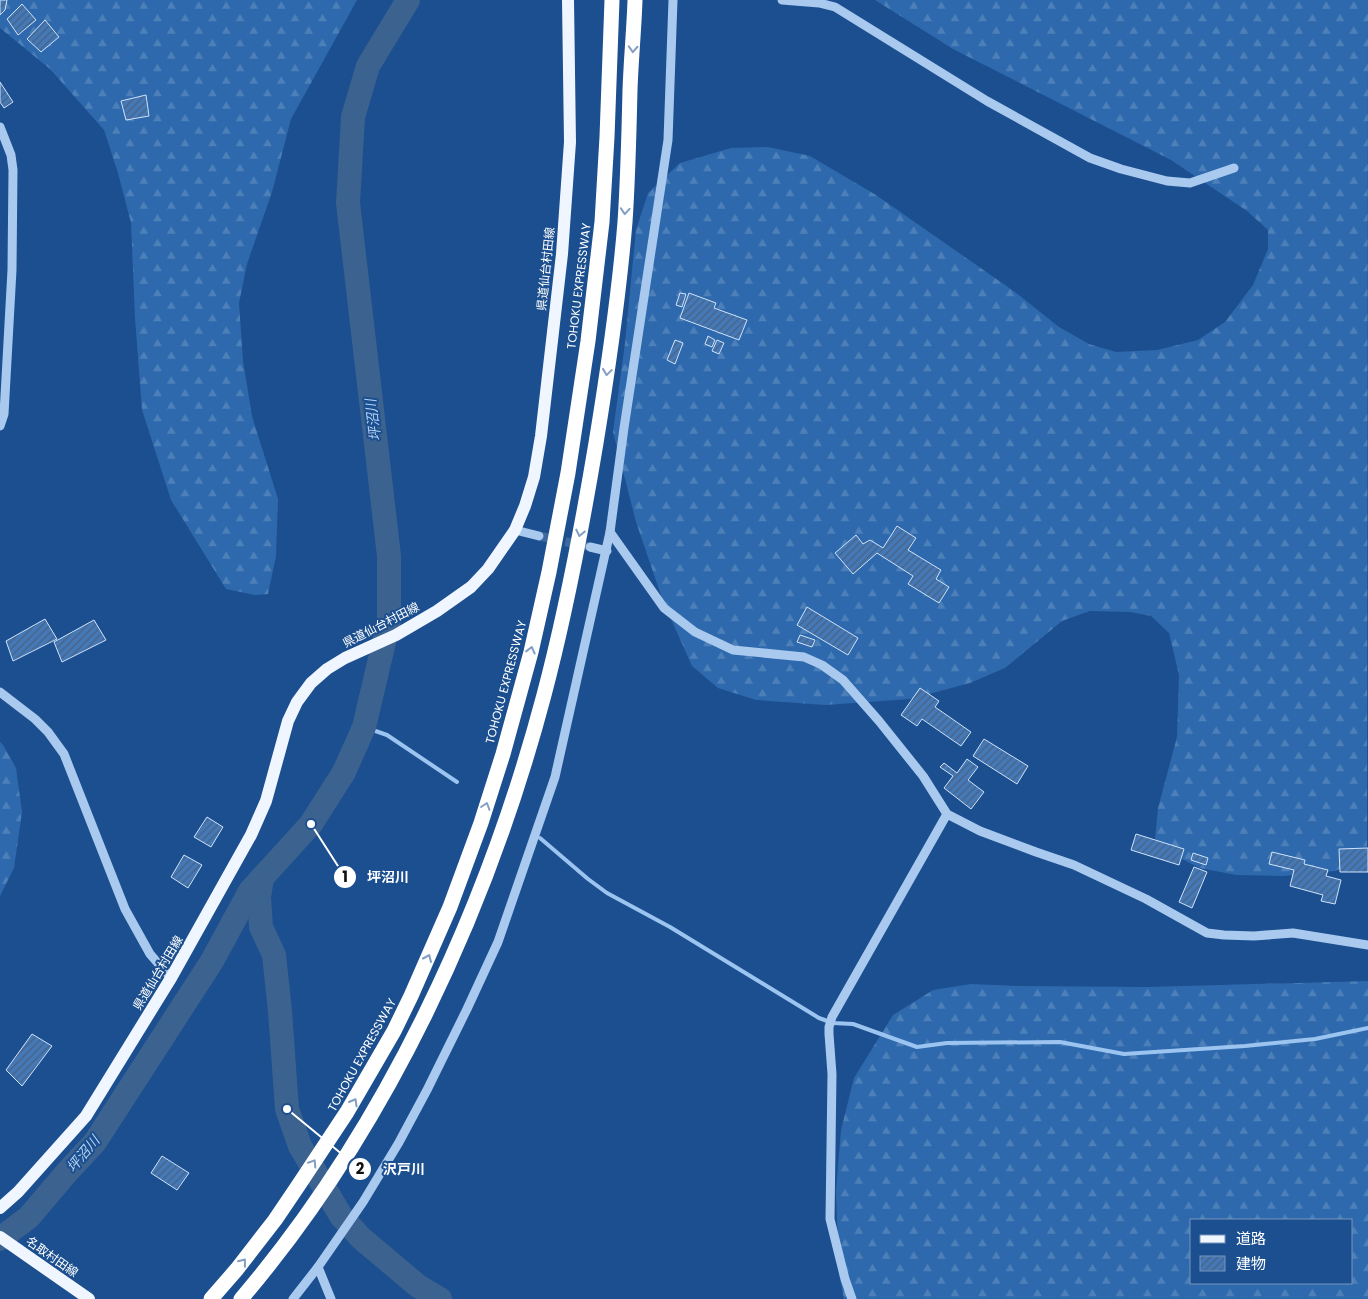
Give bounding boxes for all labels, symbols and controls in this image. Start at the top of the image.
one-way arrow [627,45,638,53]
one-way arrow [620,207,631,215]
street label: TOHOKU EXPRESSWAY [562,222,595,350]
street label: 県道仙台村田線 [533,226,558,312]
one-way arrow [602,368,612,377]
water label: 坪沼川 [360,396,385,442]
one-way arrow [575,528,586,537]
street label: 県道仙台村田線 [339,598,422,651]
street label: TOHOKU EXPRESSWAY [481,618,530,745]
one-way arrow [525,646,536,655]
one-way arrow [481,803,491,811]
callout: 坪沼川 [332,863,419,892]
text: 1 [342,866,348,887]
text: 坪沼川 [367,867,409,887]
street label: 県道仙台村田線 [129,932,186,1013]
one-way arrow [422,954,433,963]
street label: TOHOKU EXPRESSWAY [323,995,400,1114]
one-way arrow [347,1098,357,1107]
water label: 坪沼川 [62,1130,105,1177]
callout: 沢戸川 [348,1154,435,1183]
text: 2 [356,1158,365,1179]
one-way arrow [307,1159,317,1168]
text: 沢戸川 [383,1159,425,1179]
legend [1190,1219,1353,1284]
text: 道路 [1236,1228,1266,1249]
street label: 名取村田線 [23,1232,82,1281]
text: 建物 [1236,1253,1266,1274]
one-way arrow [237,1259,245,1268]

